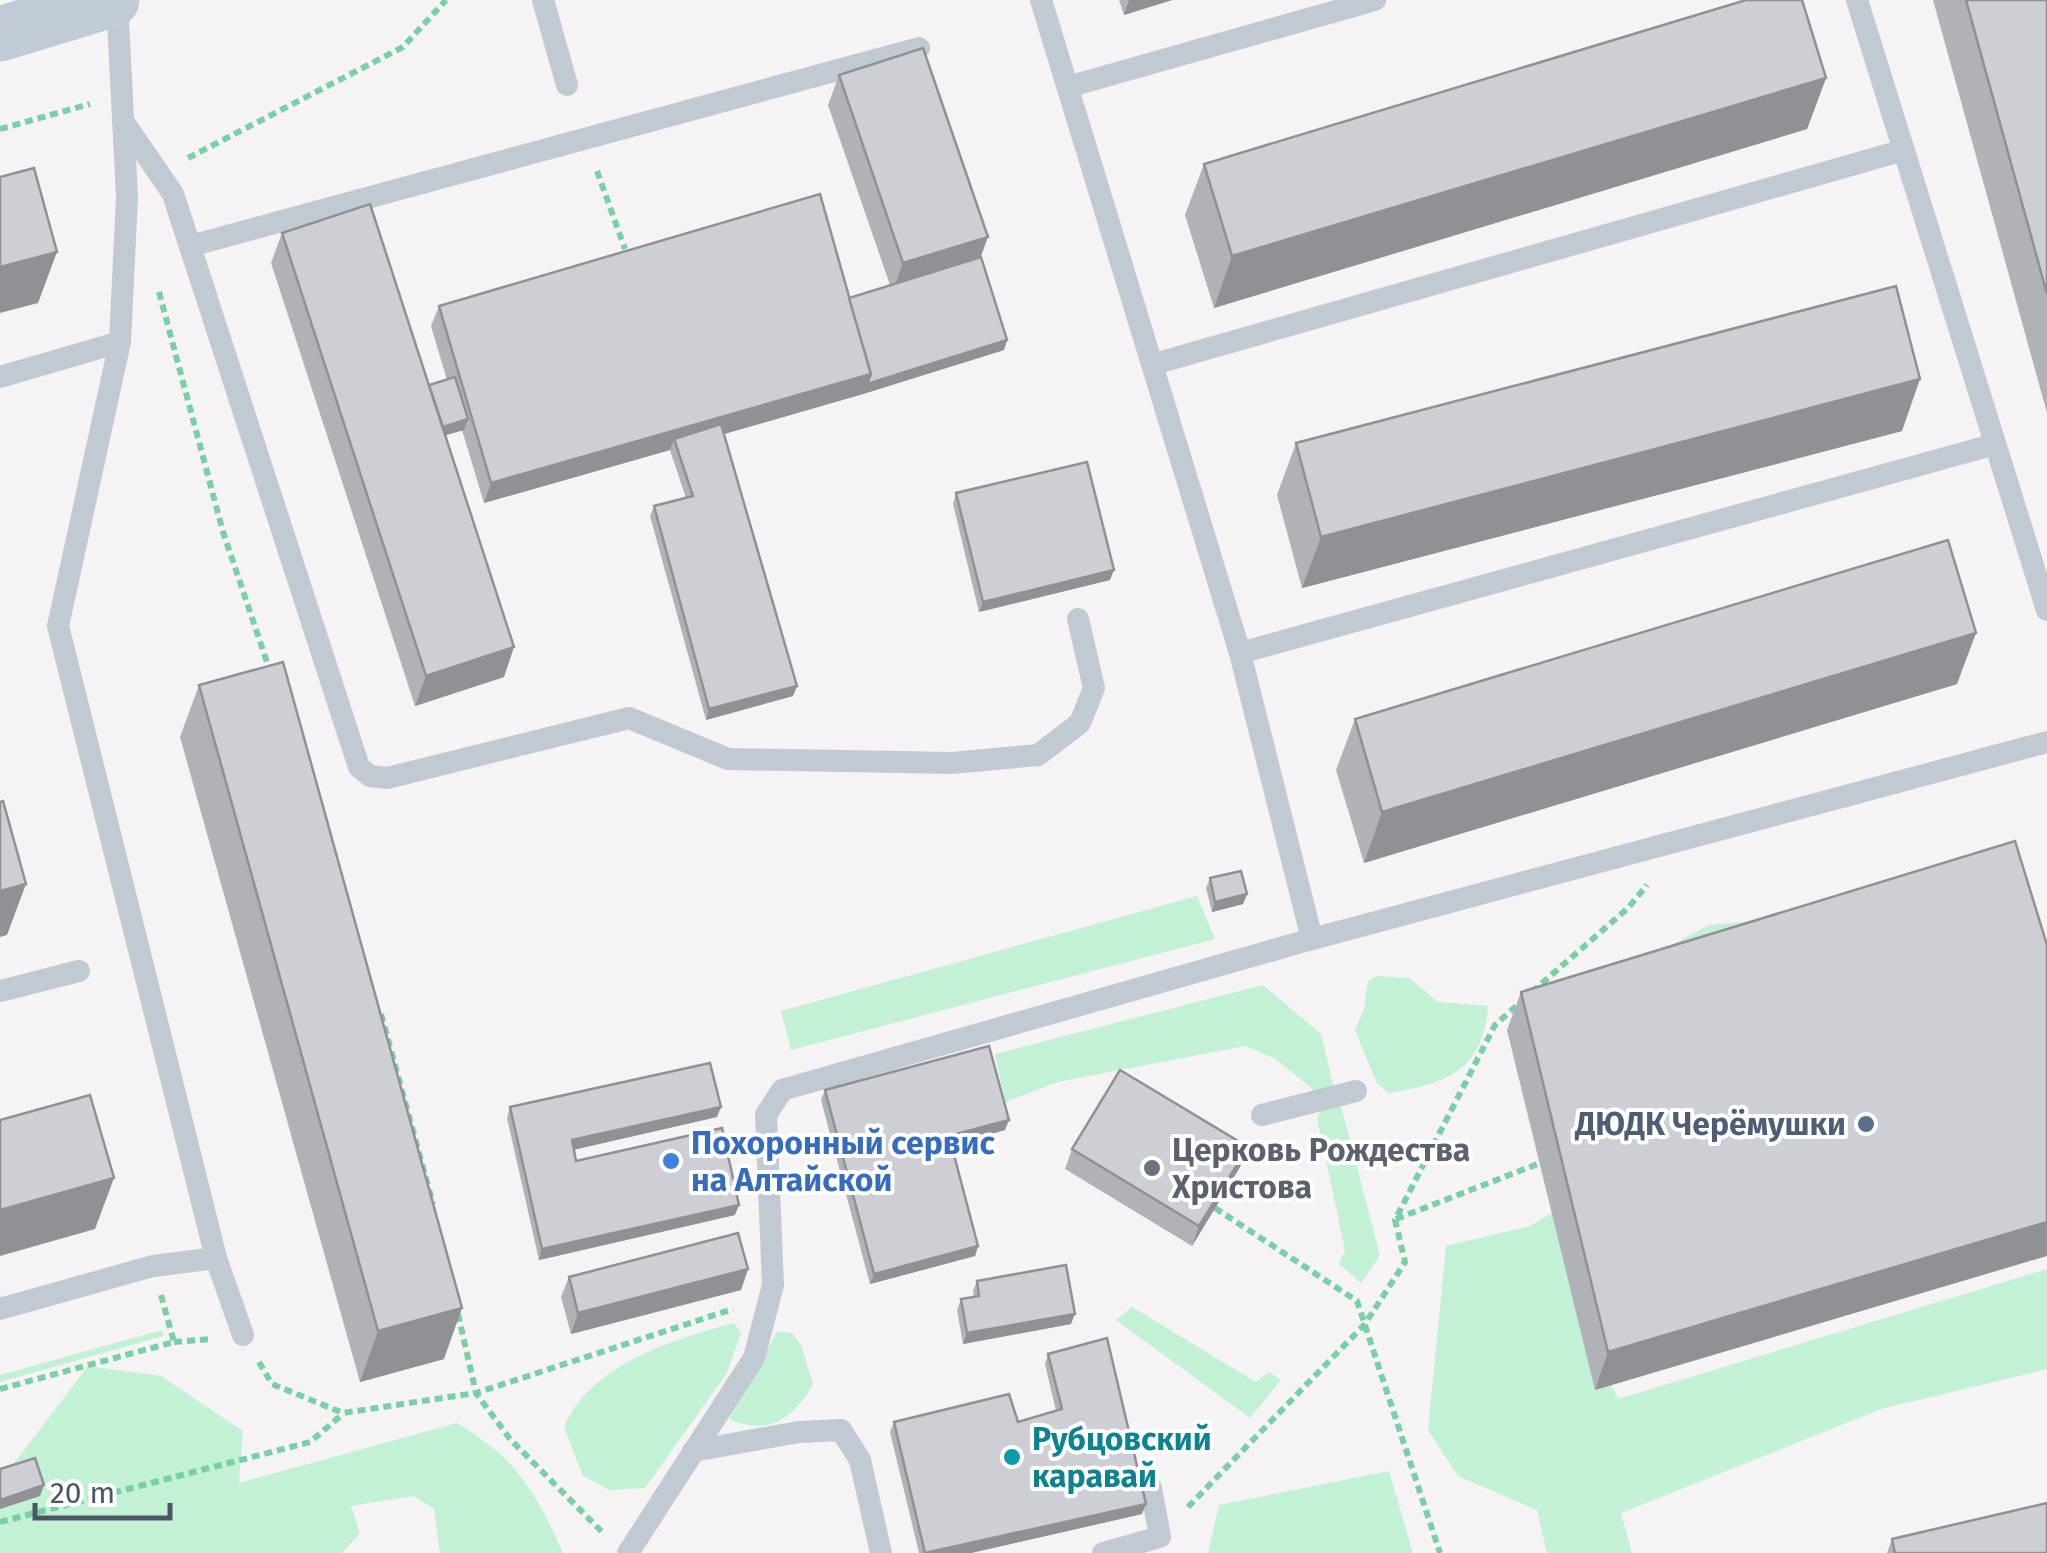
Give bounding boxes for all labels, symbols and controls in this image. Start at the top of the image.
place label: ДЮДК Черёмушки [1574,1105,1846,1143]
marker: ДЮДК Черёмушки [1855,1113,1877,1135]
place label: Похоронный сервис на Алтайской [691,1124,996,1199]
place label: Церковь Рождества Христова [1171,1131,1470,1206]
marker: Похоронный сервис на Алтайской [660,1150,682,1172]
marker: Церковь Рождества Христова [1141,1157,1163,1179]
place label: Рубцовский каравай [1032,1420,1212,1495]
marker: Рубцовский каравай [1001,1446,1023,1468]
scale bar [35,1458,170,1520]
text: 20 m [50,1475,115,1511]

